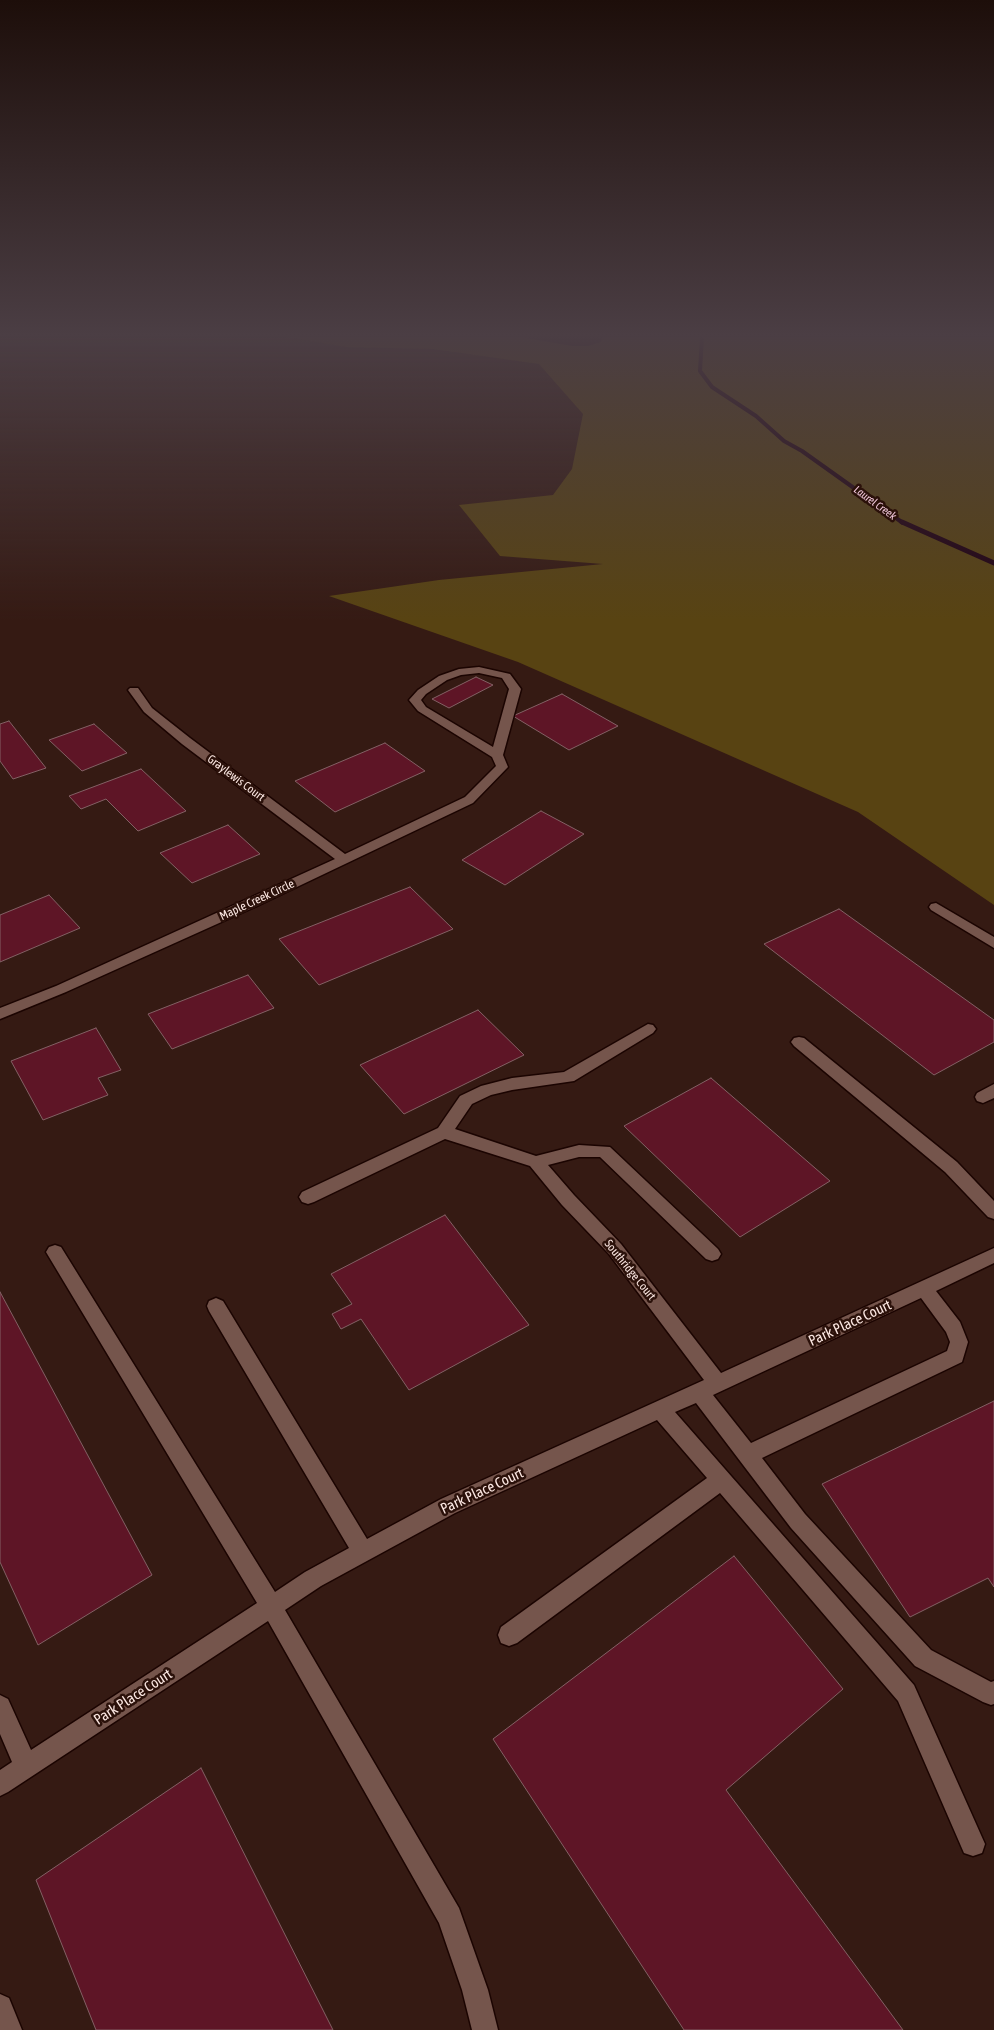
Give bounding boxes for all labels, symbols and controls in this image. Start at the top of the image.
water label: Laurel Creek [851,483,899,523]
street label: Graylewis Court [204,752,268,804]
street label: Maple Creek Circle [217,876,297,924]
street label: Southridge Court [601,1237,659,1303]
street label: Park Place Court [806,1296,894,1350]
street label: Park Place Court [438,1464,526,1518]
street label: Park Place Court [91,1665,175,1729]

